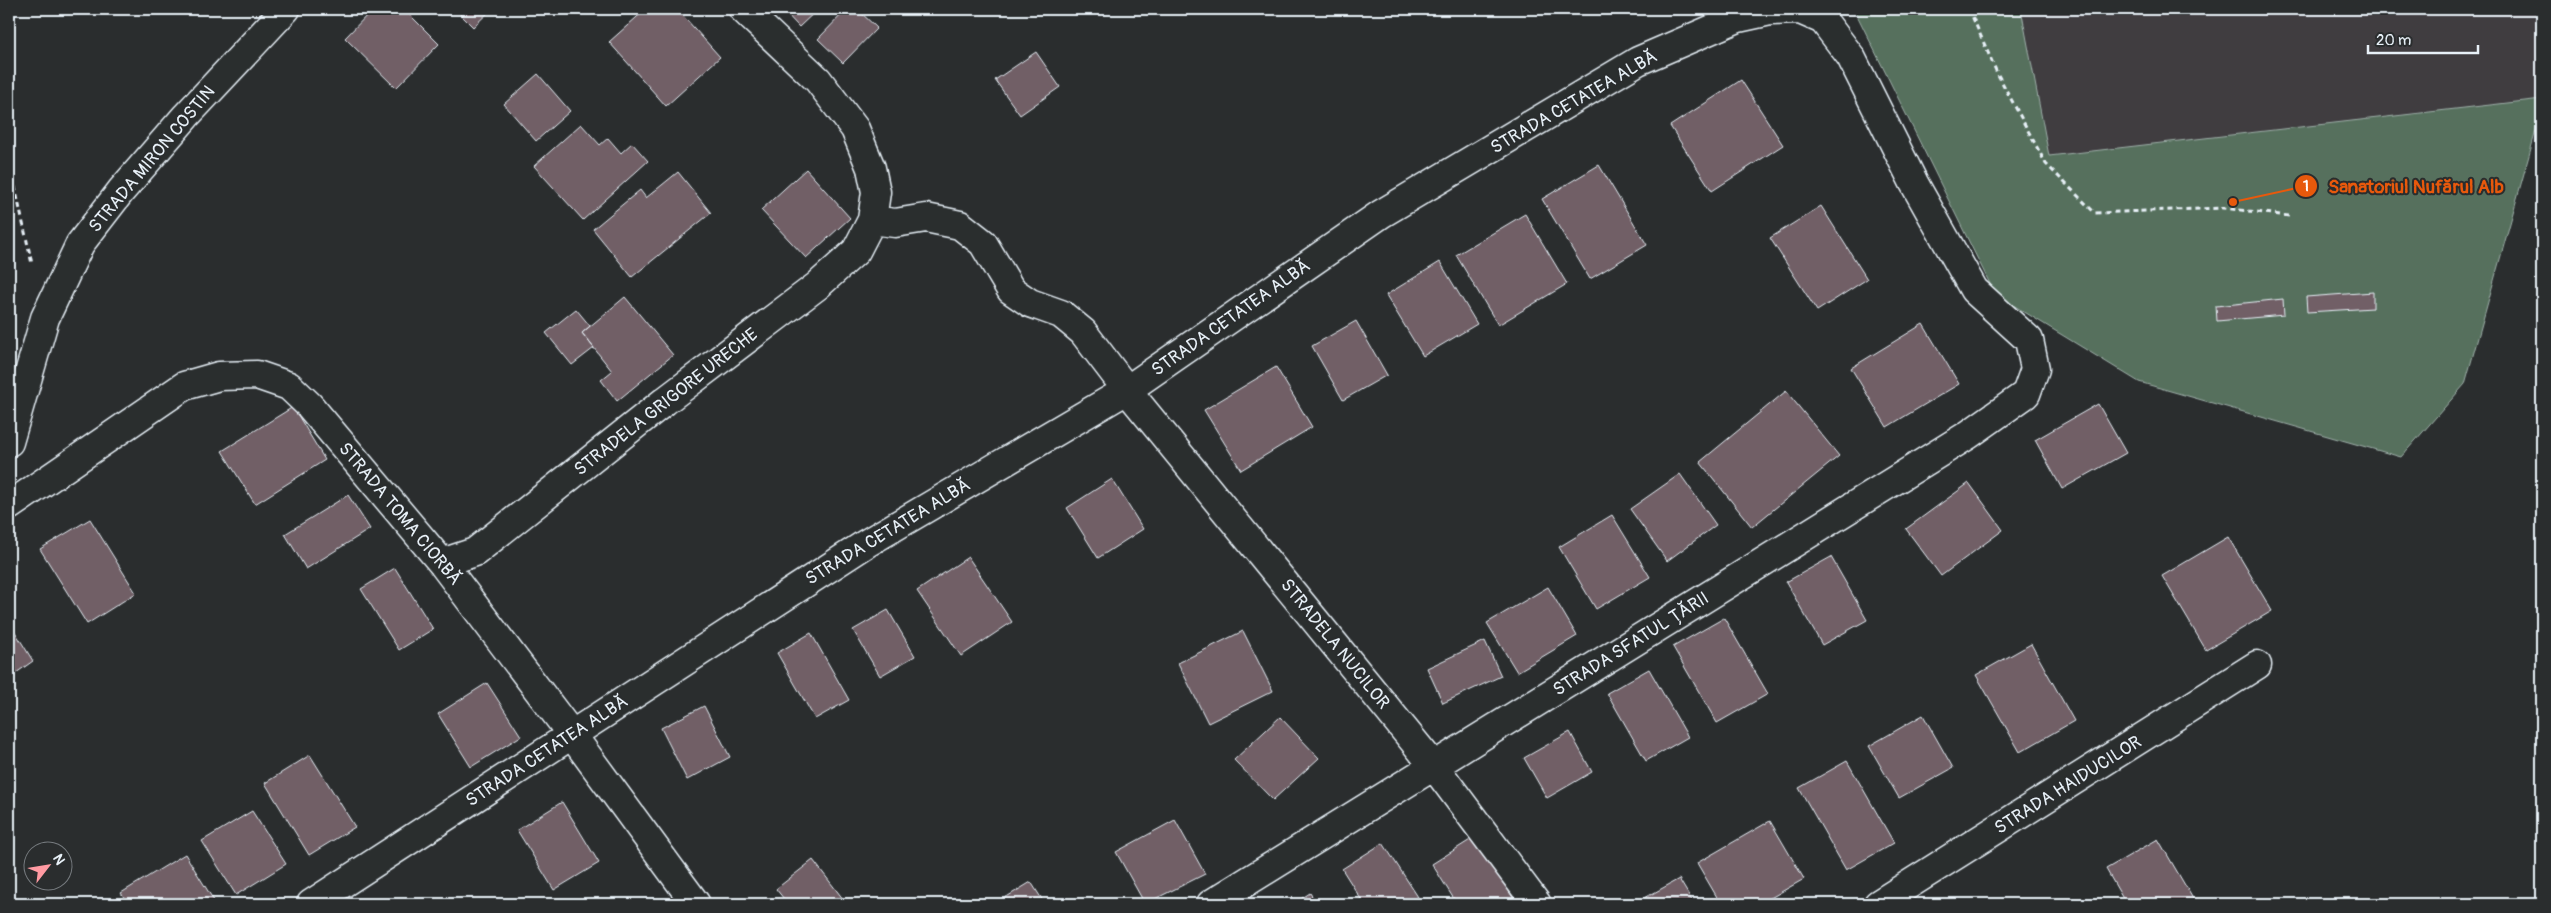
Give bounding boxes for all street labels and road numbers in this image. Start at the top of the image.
street label: STRADA CETATEA ALBĂ [1487,45,1661,159]
street label: STRADA MIRON COSTIN [84,81,220,237]
street label: STRADA CETATEA ALBĂ [1147,254,1315,382]
street label: STRADELA GRIGORE URECHE [569,323,763,481]
street label: STRADA TOMA CIORBĂ [333,438,467,590]
street label: STRADA CETATEA ALBĂ [801,474,975,590]
street label: STRADELA NUCILOR [1275,574,1395,714]
street label: STRADA SFATUL ȚĂRII [1549,587,1713,701]
street label: STRADA CETATEA ALBĂ [462,690,632,812]
street label: STRADA HAIDUCILOR [1990,730,2146,840]

